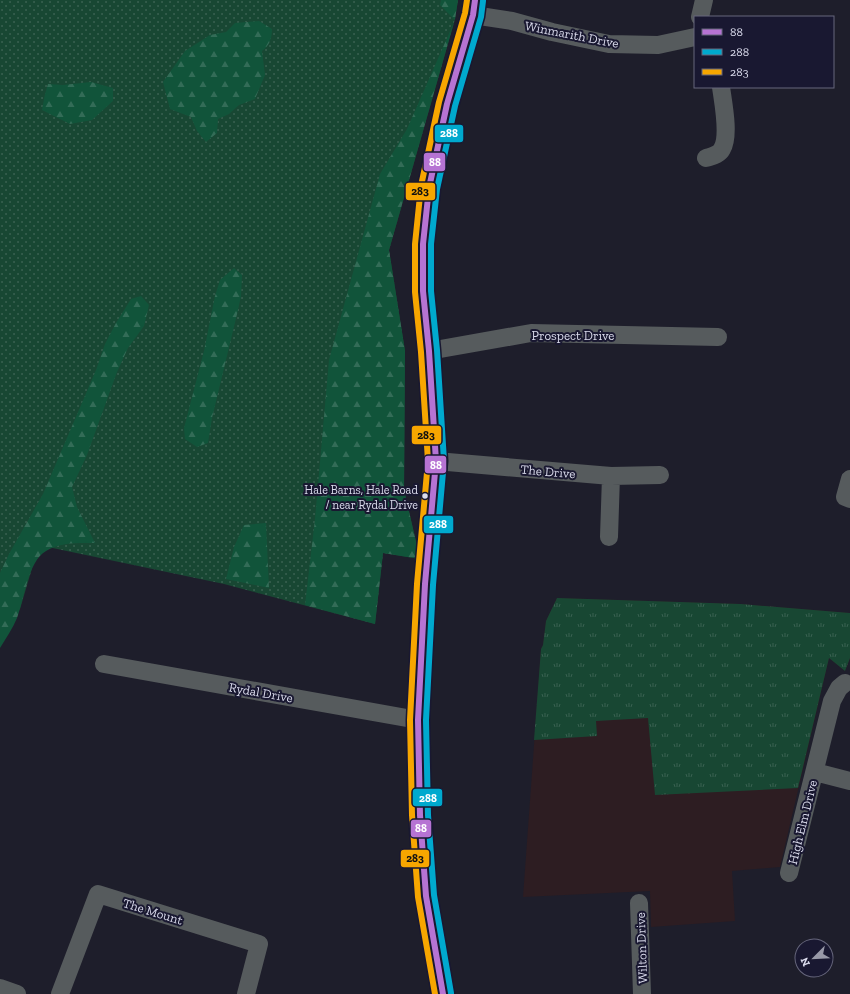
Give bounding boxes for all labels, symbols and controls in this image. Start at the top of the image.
legend [694,16,834,88]
street label: Winmarith Drive [524,18,620,51]
text: 88 [730,25,743,39]
text: 288 [730,45,749,59]
text: 283 [730,65,749,79]
line badge: 288 [434,124,464,143]
text: 288 [440,127,458,140]
line badge: 88 [423,152,446,172]
text: 88 [429,156,441,169]
line badge: 283 [405,182,436,201]
text: 283 [411,185,429,198]
street label: Prospect Drive [532,328,614,343]
line badge: 283 [411,425,442,445]
text: 283 [417,429,435,442]
line badge: 88 [424,455,447,474]
text: 88 [430,459,442,472]
street label: The Drive [520,462,576,481]
place label: Hale Barns, Hale Road / near Rydal Drive [304,483,418,512]
marker: Hale Barns, Hale Road / near Rydal Drive [420,491,430,501]
line badge: 288 [423,515,454,534]
text: 288 [429,518,447,531]
street label: Rydal Drive [228,679,294,706]
street label: High Elm Drive [785,778,820,866]
line badge: 288 [412,788,443,807]
text: 288 [419,792,437,805]
line badge: 88 [410,819,432,838]
text: 88 [415,822,427,835]
line badge: 283 [400,849,430,868]
text: 283 [406,852,424,865]
street label: The Mount [121,895,185,928]
street label: Wilton Drive [633,912,650,984]
north arrow [794,938,834,978]
text: N [797,955,813,968]

